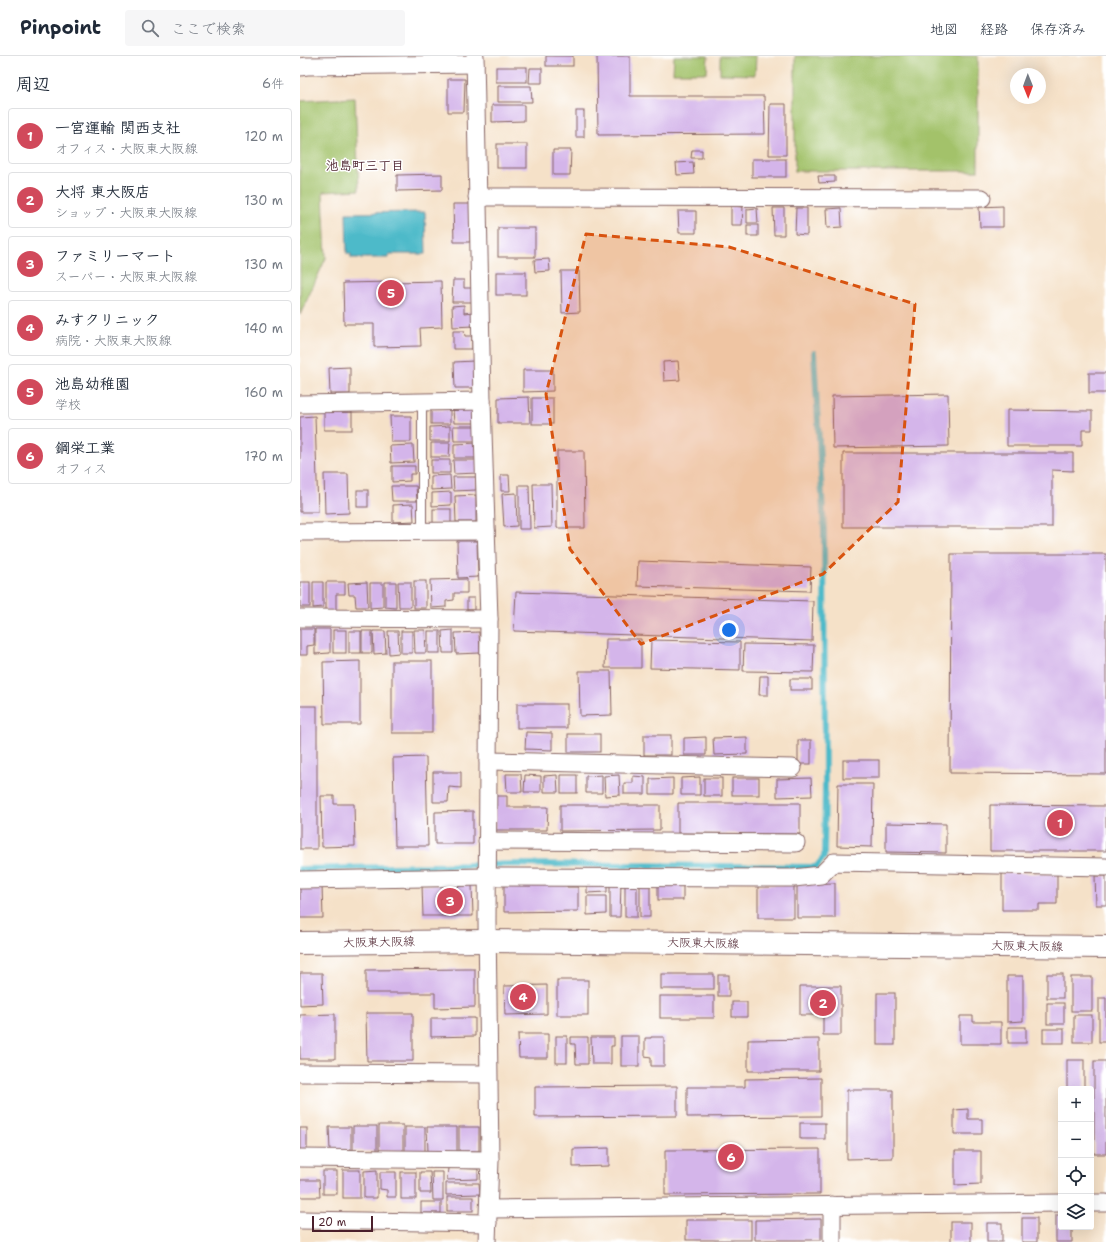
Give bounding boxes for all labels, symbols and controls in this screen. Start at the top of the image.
search box [125,10,405,46]
text: Pinpoint [20,15,101,40]
icon: search [139,17,161,39]
text: ここで検索 [171,19,246,39]
text: 地図 [930,20,958,38]
text: 経路 [980,20,1008,38]
text: 保存済み [1030,20,1086,38]
north arrow [1010,68,1046,104]
text: 周辺 [16,73,50,95]
text: 6件 [262,75,284,92]
text: 一宮運輸 関西支社 [55,118,180,138]
text: 1 [27,128,33,145]
text: 120 m [245,128,283,145]
text: オフィス · 大阪東大阪線 [55,140,198,157]
district label: 池島町三丁目 [326,157,404,174]
text: 大将 東大阪店 [55,182,150,202]
text: 2 [25,192,35,209]
text: 130 m [245,192,283,209]
text: ショップ · 大阪東大阪線 [55,204,197,221]
text: ファミリーマート [55,246,176,266]
text: 3 [25,256,35,273]
text: 130 m [245,256,283,273]
text: スーパー · 大阪東大阪線 [55,268,197,285]
pin: 5 [378,278,404,308]
text: みすクリニック [55,310,159,330]
text: 4 [25,320,35,337]
text: 140 m [244,320,283,337]
text: 病院 · 大阪東大阪線 [55,332,172,349]
text: 池島幼稚園 [55,374,130,394]
text: 5 [26,384,34,401]
text: 160 m [245,384,283,401]
text: 学校 [55,396,81,413]
text: 鋼栄工業 [55,438,115,458]
text: 6 [25,448,35,465]
text: 170 m [245,448,283,465]
text: オフィス [55,460,107,477]
your location [719,620,739,640]
pin: 1 [1047,808,1073,838]
pin: 3 [437,886,463,916]
street label: 大阪東大阪線 [343,933,415,951]
street label: 大阪東大阪線 [667,934,739,952]
street label: 大阪東大阪線 [991,937,1063,955]
pin: 4 [510,982,536,1012]
pin: 2 [810,988,836,1018]
map controls [1058,1086,1094,1230]
button: + [1058,1086,1094,1122]
button: − [1058,1122,1094,1158]
pin: 6 [718,1142,744,1172]
button: locate [1058,1158,1094,1194]
button: layers [1058,1194,1094,1230]
scale bar [312,1214,373,1233]
text: 20 m [318,1215,346,1230]

